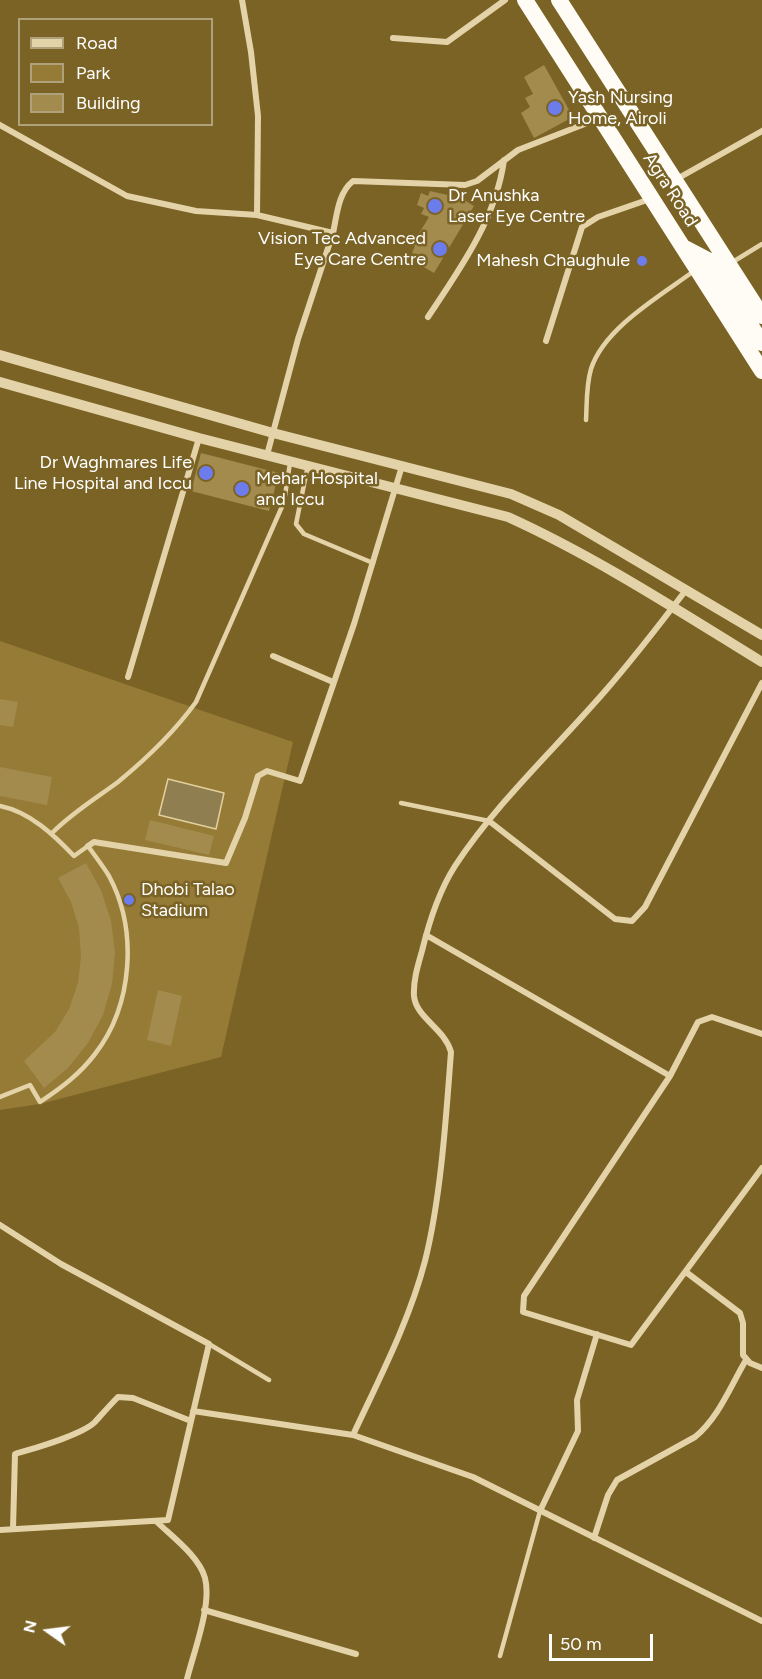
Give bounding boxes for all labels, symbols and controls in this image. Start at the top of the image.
legend [18,18,213,126]
text: Road [76,32,117,54]
text: Park [76,62,110,84]
place label: Yash Nursing Home, Airoli [568,87,673,130]
text: Building [76,92,141,114]
marker: Yash Nursing Home, Airoli [546,99,564,117]
street label: Agra Road [638,149,702,231]
place label: Dr Anushka Laser Eye Centre [448,185,585,228]
marker: Dr Anushka Laser Eye Centre [426,197,444,215]
place label: Vision Tec Advanced Eye Care Centre [258,228,426,270]
marker: Vision Tec Advanced Eye Care Centre [431,240,449,258]
place label: Mahesh Chaughule [476,250,630,272]
marker: Mahesh Chaughule [635,254,649,268]
place label: Dr Waghmares Life Line Hospital and Iccu [14,452,192,494]
marker: Dr Waghmares Life Line Hospital and Iccu [197,464,215,482]
place label: Mehar Hospital and Iccu [256,468,378,510]
marker: Mehar Hospital and Iccu [233,480,251,498]
place label: Dhobi Talao Stadium [141,879,235,922]
marker: Dhobi Talao Stadium [122,893,136,907]
north arrow [18,1601,78,1661]
text: N [19,1618,41,1635]
scale bar [552,1622,656,1660]
text: 50 m [560,1633,602,1655]

